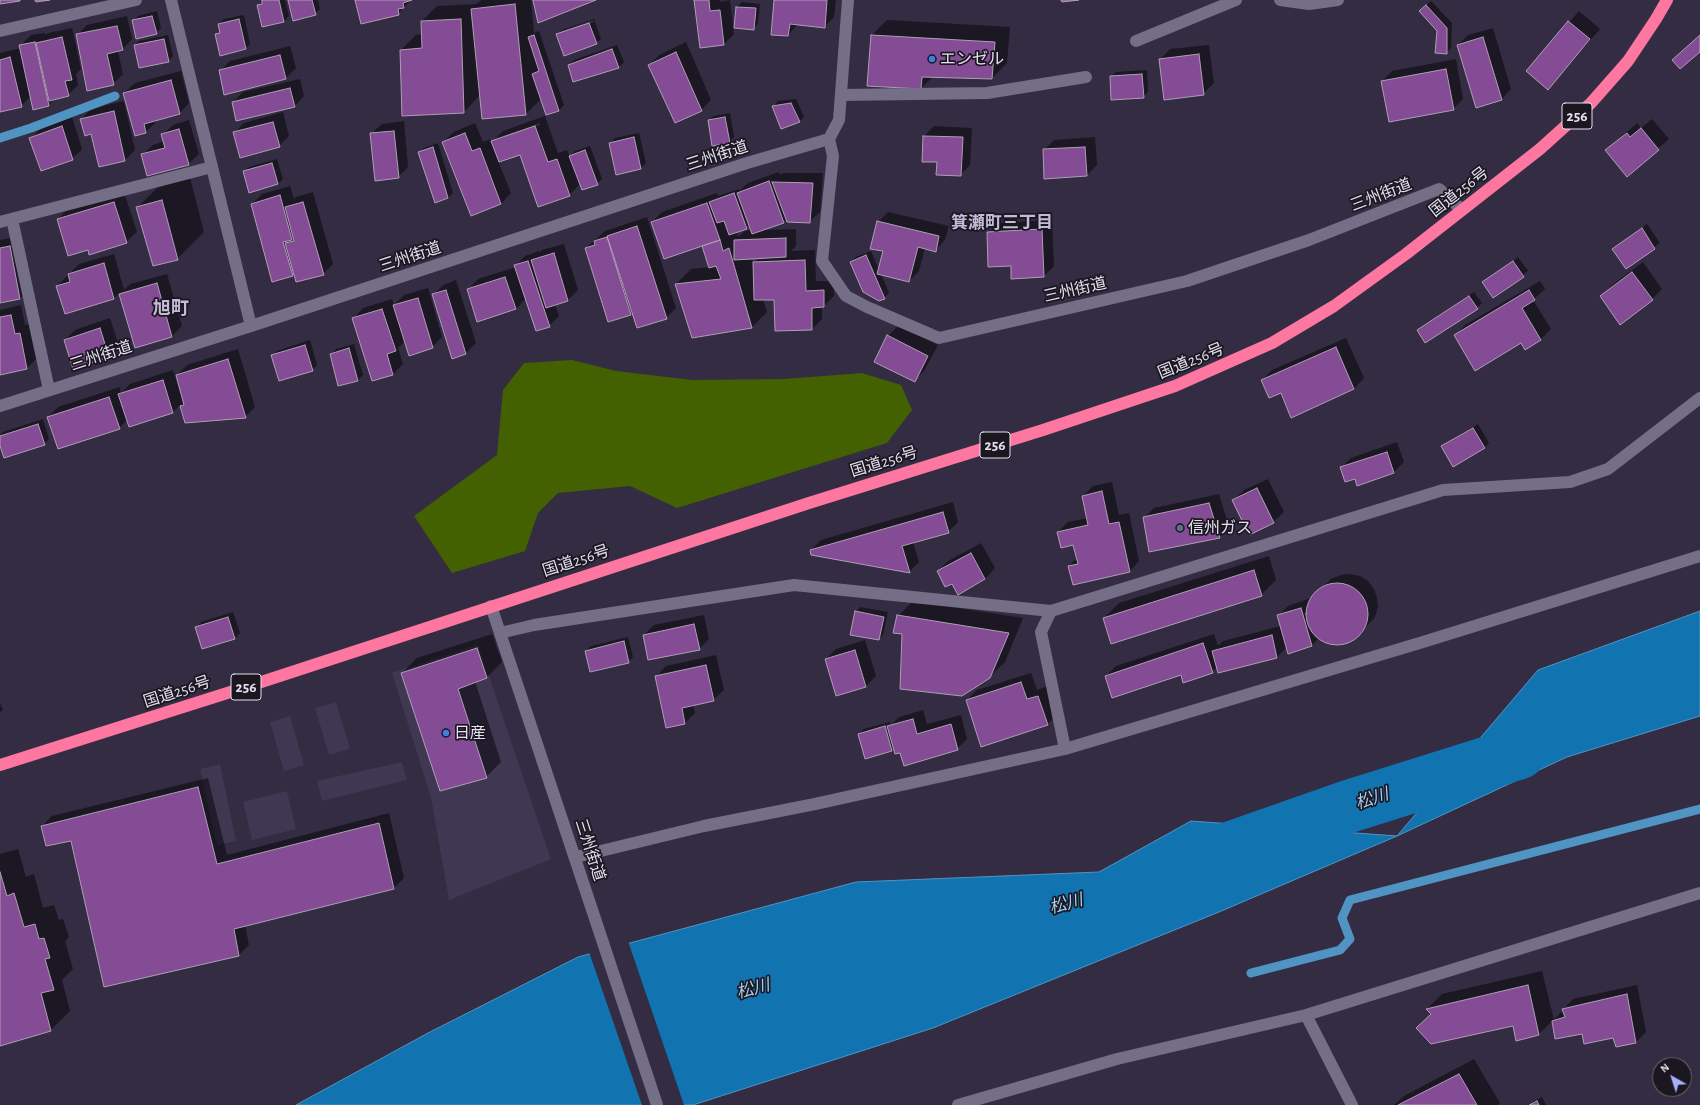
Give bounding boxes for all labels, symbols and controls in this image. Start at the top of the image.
place label: エンゼル [940,49,1004,69]
marker: エンゼル [927,54,937,64]
road number: 256 [1562,103,1592,129]
street label: 三州街道 [684,137,750,175]
street label: 国道256号 [1426,163,1492,221]
street label: 三州街道 [1348,175,1414,215]
district label: 箕瀬町三丁目 [951,213,1053,233]
street label: 三州街道 [377,238,443,276]
street label: 三州街道 [1042,273,1108,307]
district label: 旭町 [153,298,189,320]
street label: 三州街道 [68,337,134,375]
street label: 国道256号 [1155,339,1227,383]
road number: 256 [980,432,1010,458]
street label: 国道256号 [848,443,920,481]
place label: 信州ガス [1188,518,1252,538]
marker: 信州ガス [1175,523,1185,533]
street label: 国道256号 [540,541,612,581]
street label: 国道256号 [141,672,213,712]
road number: 256 [231,674,261,700]
place label: 日産 [454,723,486,743]
marker: 日産 [441,728,451,738]
water label: 松川 [1353,784,1391,814]
street label: 三州街道 [571,817,609,883]
water label: 松川 [1047,890,1085,918]
water label: 松川 [734,975,772,1003]
north arrow [1652,1057,1692,1097]
text: N [1658,1061,1671,1075]

